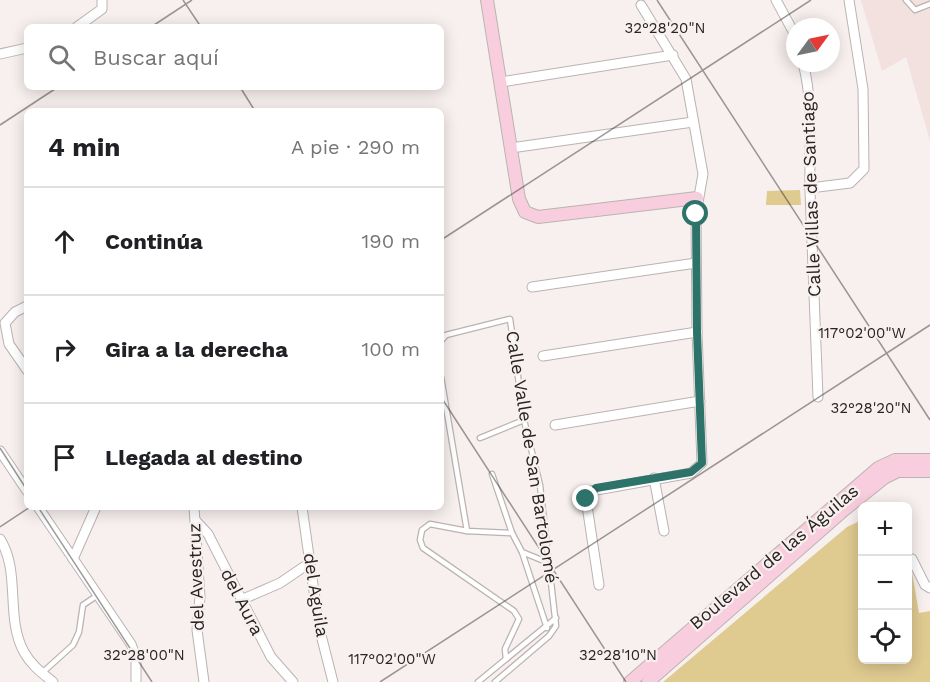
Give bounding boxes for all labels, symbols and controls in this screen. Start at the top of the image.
north arrow [786,18,840,72]
text: 32°28'20"N [624,19,706,37]
search box [24,24,444,90]
icon: search [45,41,78,74]
text: Buscar aquí [93,45,219,70]
street label: Calle Villas de Santiago [796,91,825,297]
text: 4 min [48,132,120,162]
text: A pie · 290 m [291,135,420,159]
route start [682,200,708,226]
icon: ahead [48,225,81,258]
text: Continúa [105,229,203,254]
text: 190 m [362,229,420,253]
text: 117°02'00"W [818,324,906,342]
street label: Calle Valle de San Bartolomé [502,329,563,585]
icon: right [48,333,81,366]
text: Gira a la derecha [105,337,288,362]
text: 100 m [361,337,420,361]
text: 32°28'20"N [830,399,912,417]
icon: arrive [48,441,81,474]
text: Llegada al destino [105,445,303,470]
street label: Boulevard de las Águilas [685,480,862,633]
route end [572,485,598,511]
map controls [858,502,912,664]
button: + [858,502,912,556]
street label: del Avestruz [183,523,208,631]
street label: del Aguila [299,551,334,639]
button: − [858,556,912,610]
street label: del Aura [217,565,268,639]
button: locate [858,610,912,664]
text: 32°28'00"N [103,646,185,664]
text: 32°28'10"N [579,646,657,664]
text: 117°02'00"W [348,650,436,668]

